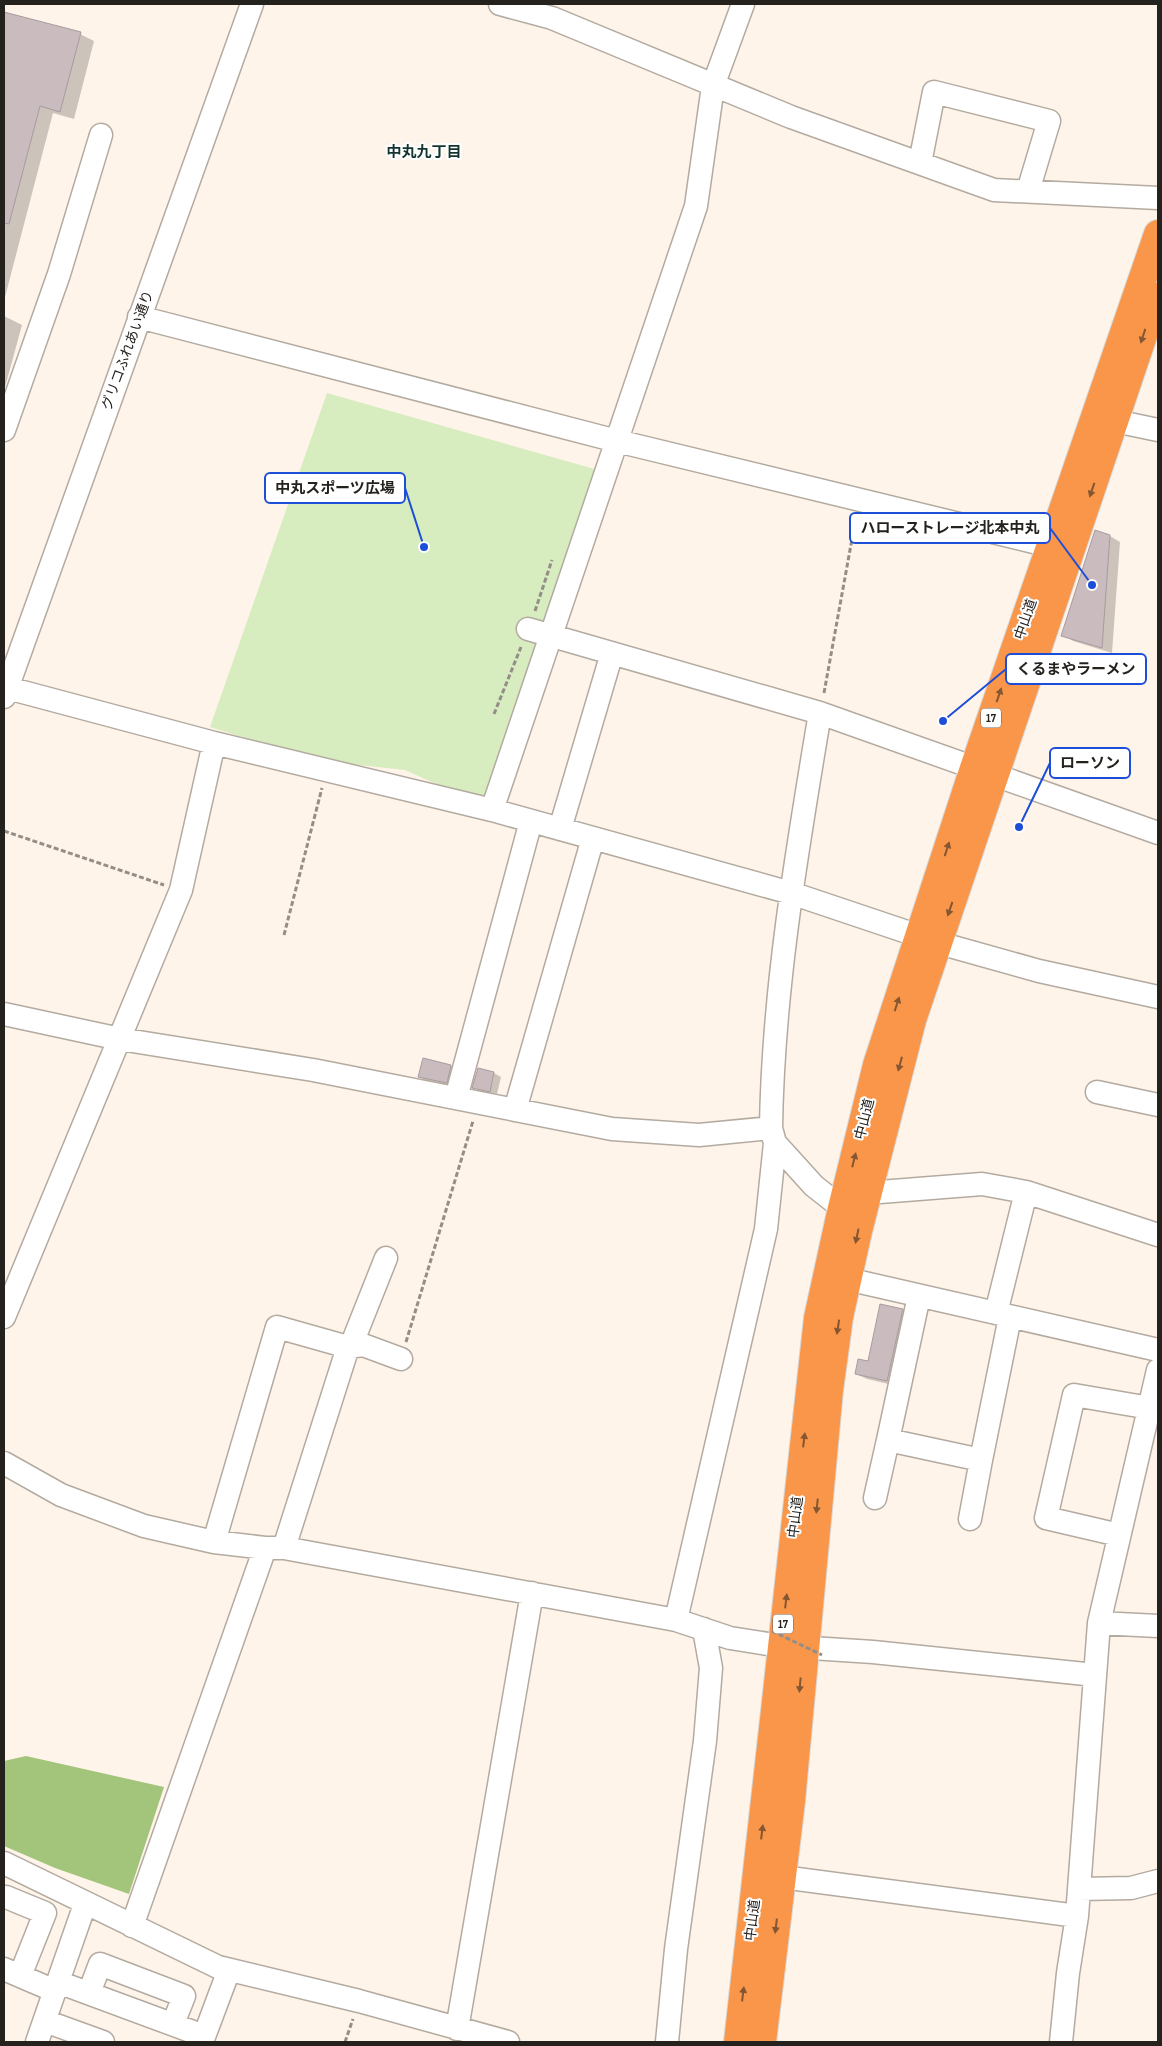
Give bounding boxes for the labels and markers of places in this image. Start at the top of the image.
callout: 中丸スポーツ広場 [265,473,405,503]
callout: ハローストレージ北本中丸 [850,513,1050,543]
callout: くるまやラーメン [1006,654,1146,684]
callout: ローソン [1050,748,1130,778]

